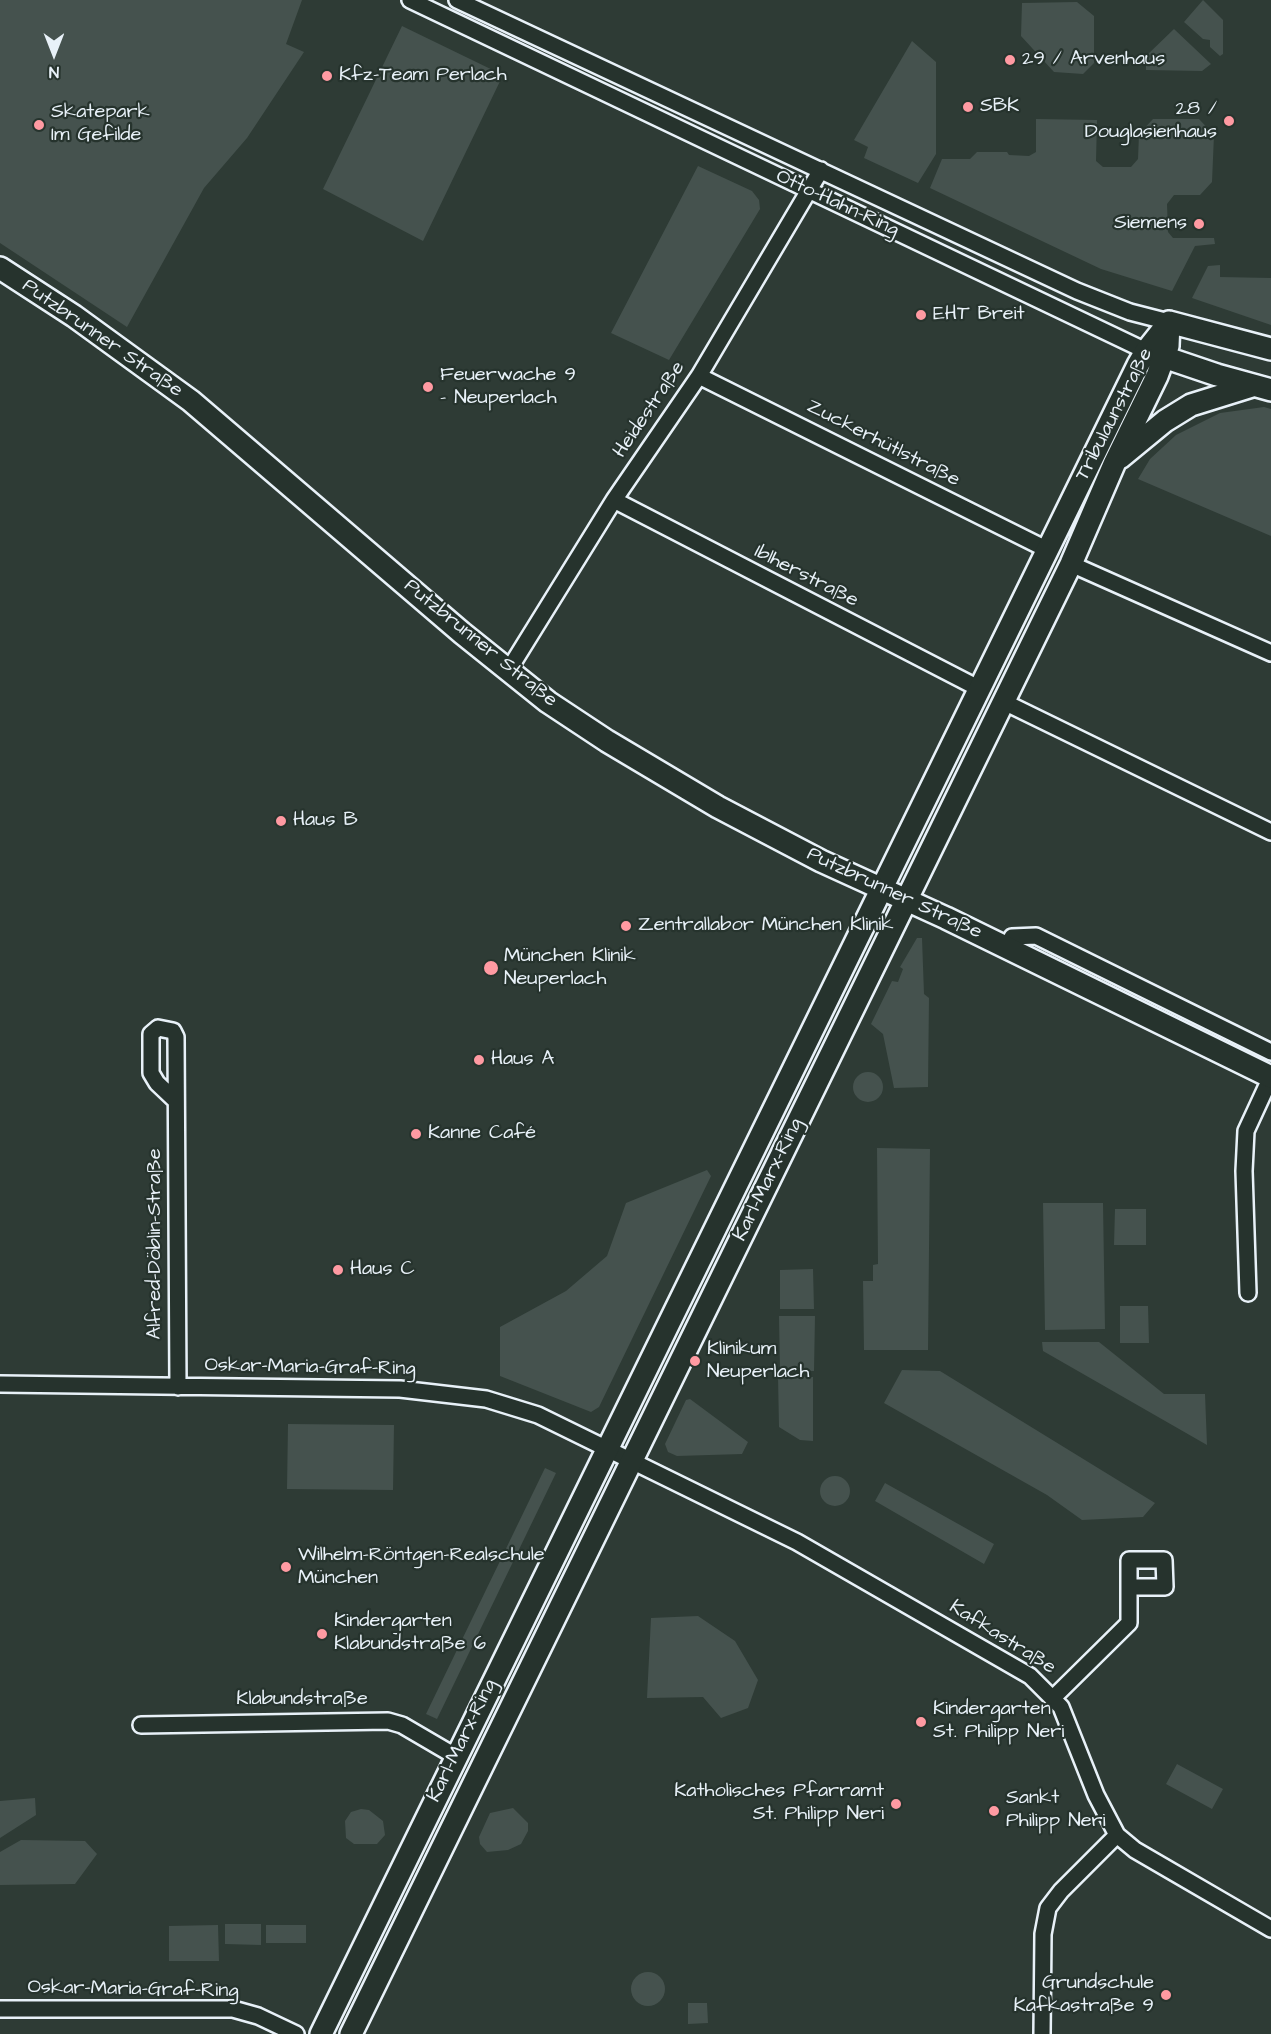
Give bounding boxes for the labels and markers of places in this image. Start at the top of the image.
place label: 29 / Arvenhaus [1022,48,1165,72]
marker: 29 / Arvenhaus [1003,53,1017,67]
place label: Kfz-Team Perlach [339,64,507,88]
marker: Kfz-Team Perlach [320,69,334,83]
place label: SBK [980,95,1019,119]
place label: 28 / Douglasienhaus [1085,98,1217,145]
marker: SBK [961,100,975,114]
place label: Skatepark Im Gefilde [51,101,150,148]
marker: 28 / Douglasienhaus [1222,114,1236,128]
marker: Skatepark Im Gefilde [32,118,46,132]
place label: Siemens [1114,212,1187,236]
marker: Siemens [1192,217,1206,231]
place label: EHT Breit [933,303,1025,327]
marker: EHT Breit [914,308,928,322]
place label: Feuerwache 9 - Neuperlach [440,364,576,411]
marker: Feuerwache 9 - Neuperlach [421,380,435,394]
place label: Haus B [293,809,358,833]
marker: Haus B [274,814,288,828]
place label: Zentrallabor München Klinik [638,914,893,938]
marker: Zentrallabor München Klinik [619,919,633,933]
place label: München Klinik Neuperlach [504,945,636,992]
marker: München Klinik Neuperlach [482,959,500,977]
place label: Haus A [491,1048,554,1072]
marker: Haus A [472,1053,486,1067]
place label: Kanne Café [428,1122,536,1146]
marker: Kanne Café [409,1127,423,1141]
place label: Haus C [350,1258,415,1282]
marker: Haus C [331,1263,345,1277]
place label: Klinikum Neuperlach [707,1338,809,1385]
marker: Klinikum Neuperlach [688,1354,702,1368]
place label: Wilhelm-Röntgen-Realschule München [298,1544,545,1591]
marker: Wilhelm-Röntgen-Realschule München [279,1560,293,1574]
place label: Kindergarten Klabundstraße 6 [334,1610,486,1657]
marker: Kindergarten Klabundstraße 6 [315,1627,329,1641]
place label: Kindergarten St. Philipp Neri [933,1698,1064,1745]
marker: Kindergarten St. Philipp Neri [914,1715,928,1729]
place label: Katholisches Pfarramt St. Philipp Neri [674,1780,884,1827]
place label: Sankt Philipp Neri [1006,1787,1106,1834]
marker: Katholisches Pfarramt St. Philipp Neri [889,1797,903,1811]
marker: Sankt Philipp Neri [987,1804,1001,1818]
place label: Grundschule Kafkastraße 9 [1014,1972,1154,2019]
marker: Grundschule Kafkastraße 9 [1159,1988,1173,2002]

